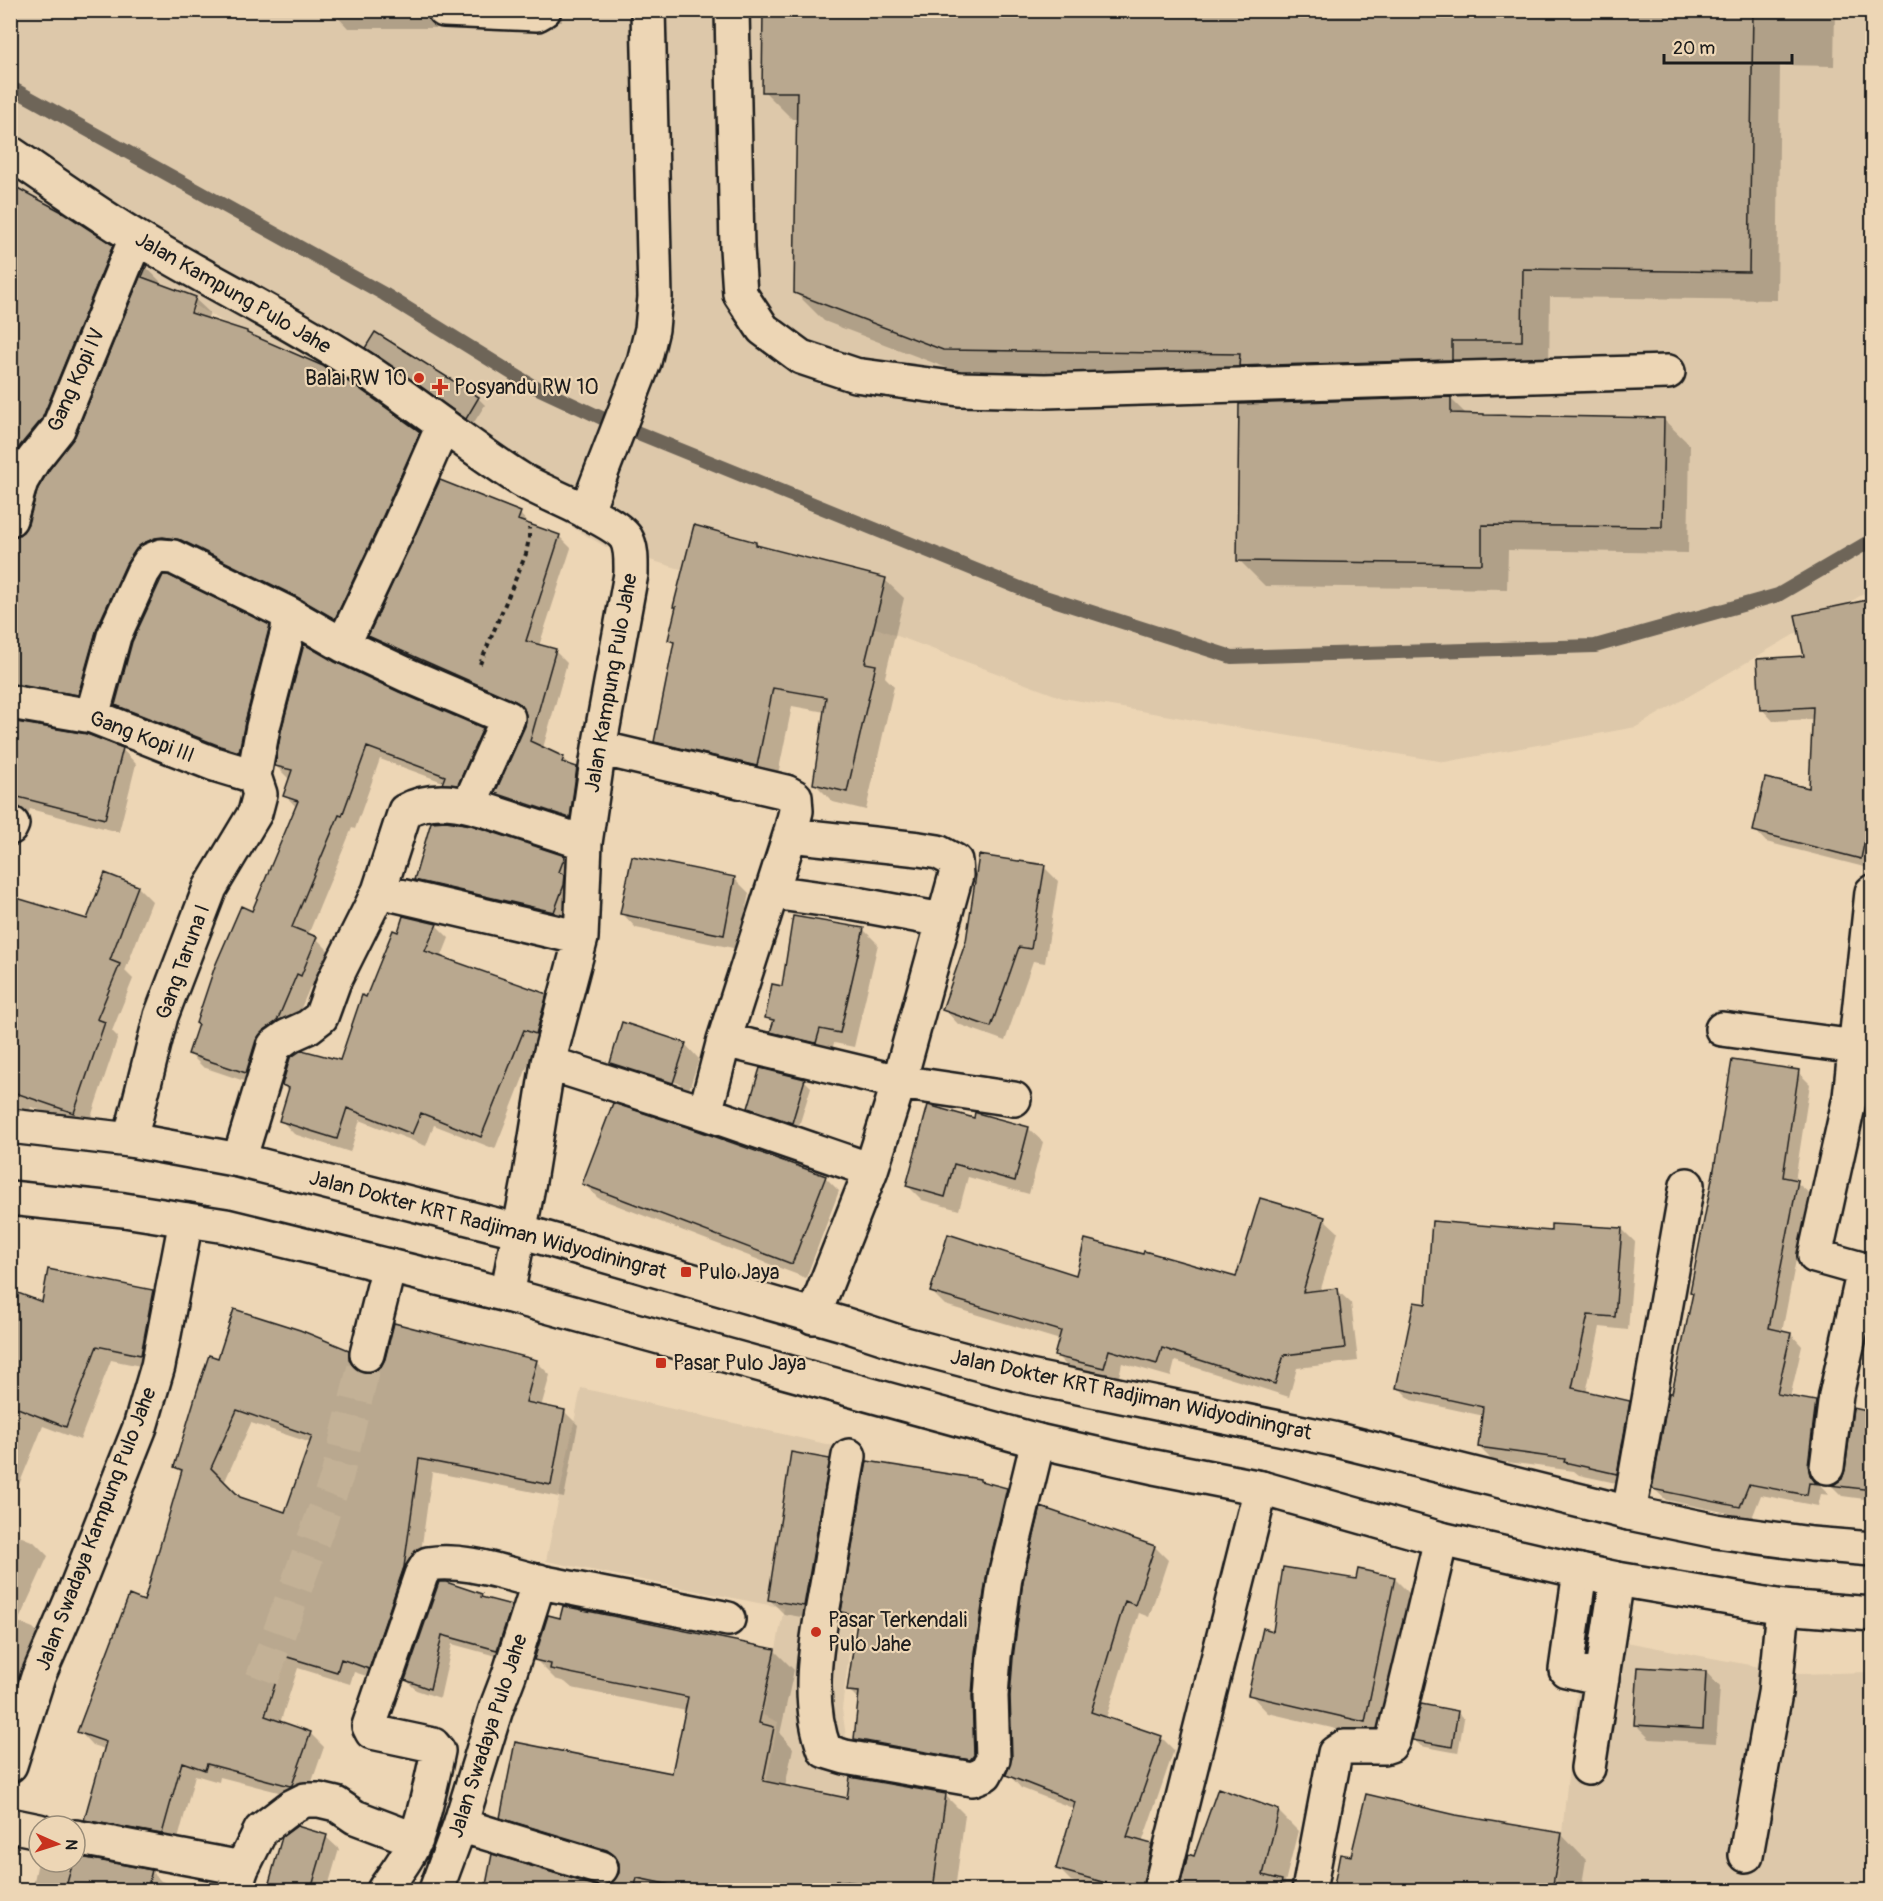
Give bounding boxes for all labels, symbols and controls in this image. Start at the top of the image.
scale bar [1664,27,1792,65]
text: 20 m [1673,37,1715,60]
street label: Jalan Kampung Pulo Jahe [130,226,336,361]
street label: Gang Kopi IV [41,324,111,436]
place label: Balai RW 10 [305,365,407,392]
marker: Balai RW 10 [412,371,426,385]
place label: Posyandu RW 10 [454,374,599,401]
marker: Posyandu RW 10 [431,378,449,396]
street label: Jalan Kampung Pulo Jahe [578,571,644,795]
street label: Gang Kopi III [86,705,198,769]
street label: Gang Taruna I [150,901,216,1023]
street label: Jalan Dokter KRT Radjiman Widyodiningrat [306,1164,670,1286]
place label: Pulo Jaya [698,1259,780,1286]
marker: Pulo Jaya [679,1265,693,1279]
street label: Jalan Dokter KRT Radjiman Widyodiningrat [948,1343,1315,1447]
place label: Pasar Pulo Jaya [673,1350,806,1377]
marker: Pasar Pulo Jaya [654,1356,668,1370]
street label: Jalan Swadaya Kampung Pulo Jahe [29,1383,163,1675]
place label: Pasar Terkendali Pulo Jahe [828,1607,968,1658]
marker: Pasar Terkendali Pulo Jahe [809,1625,823,1639]
street label: Jalan Swadaya Pulo Jahe [442,1630,534,1841]
north arrow [27,1814,87,1874]
text: N [61,1839,81,1851]

